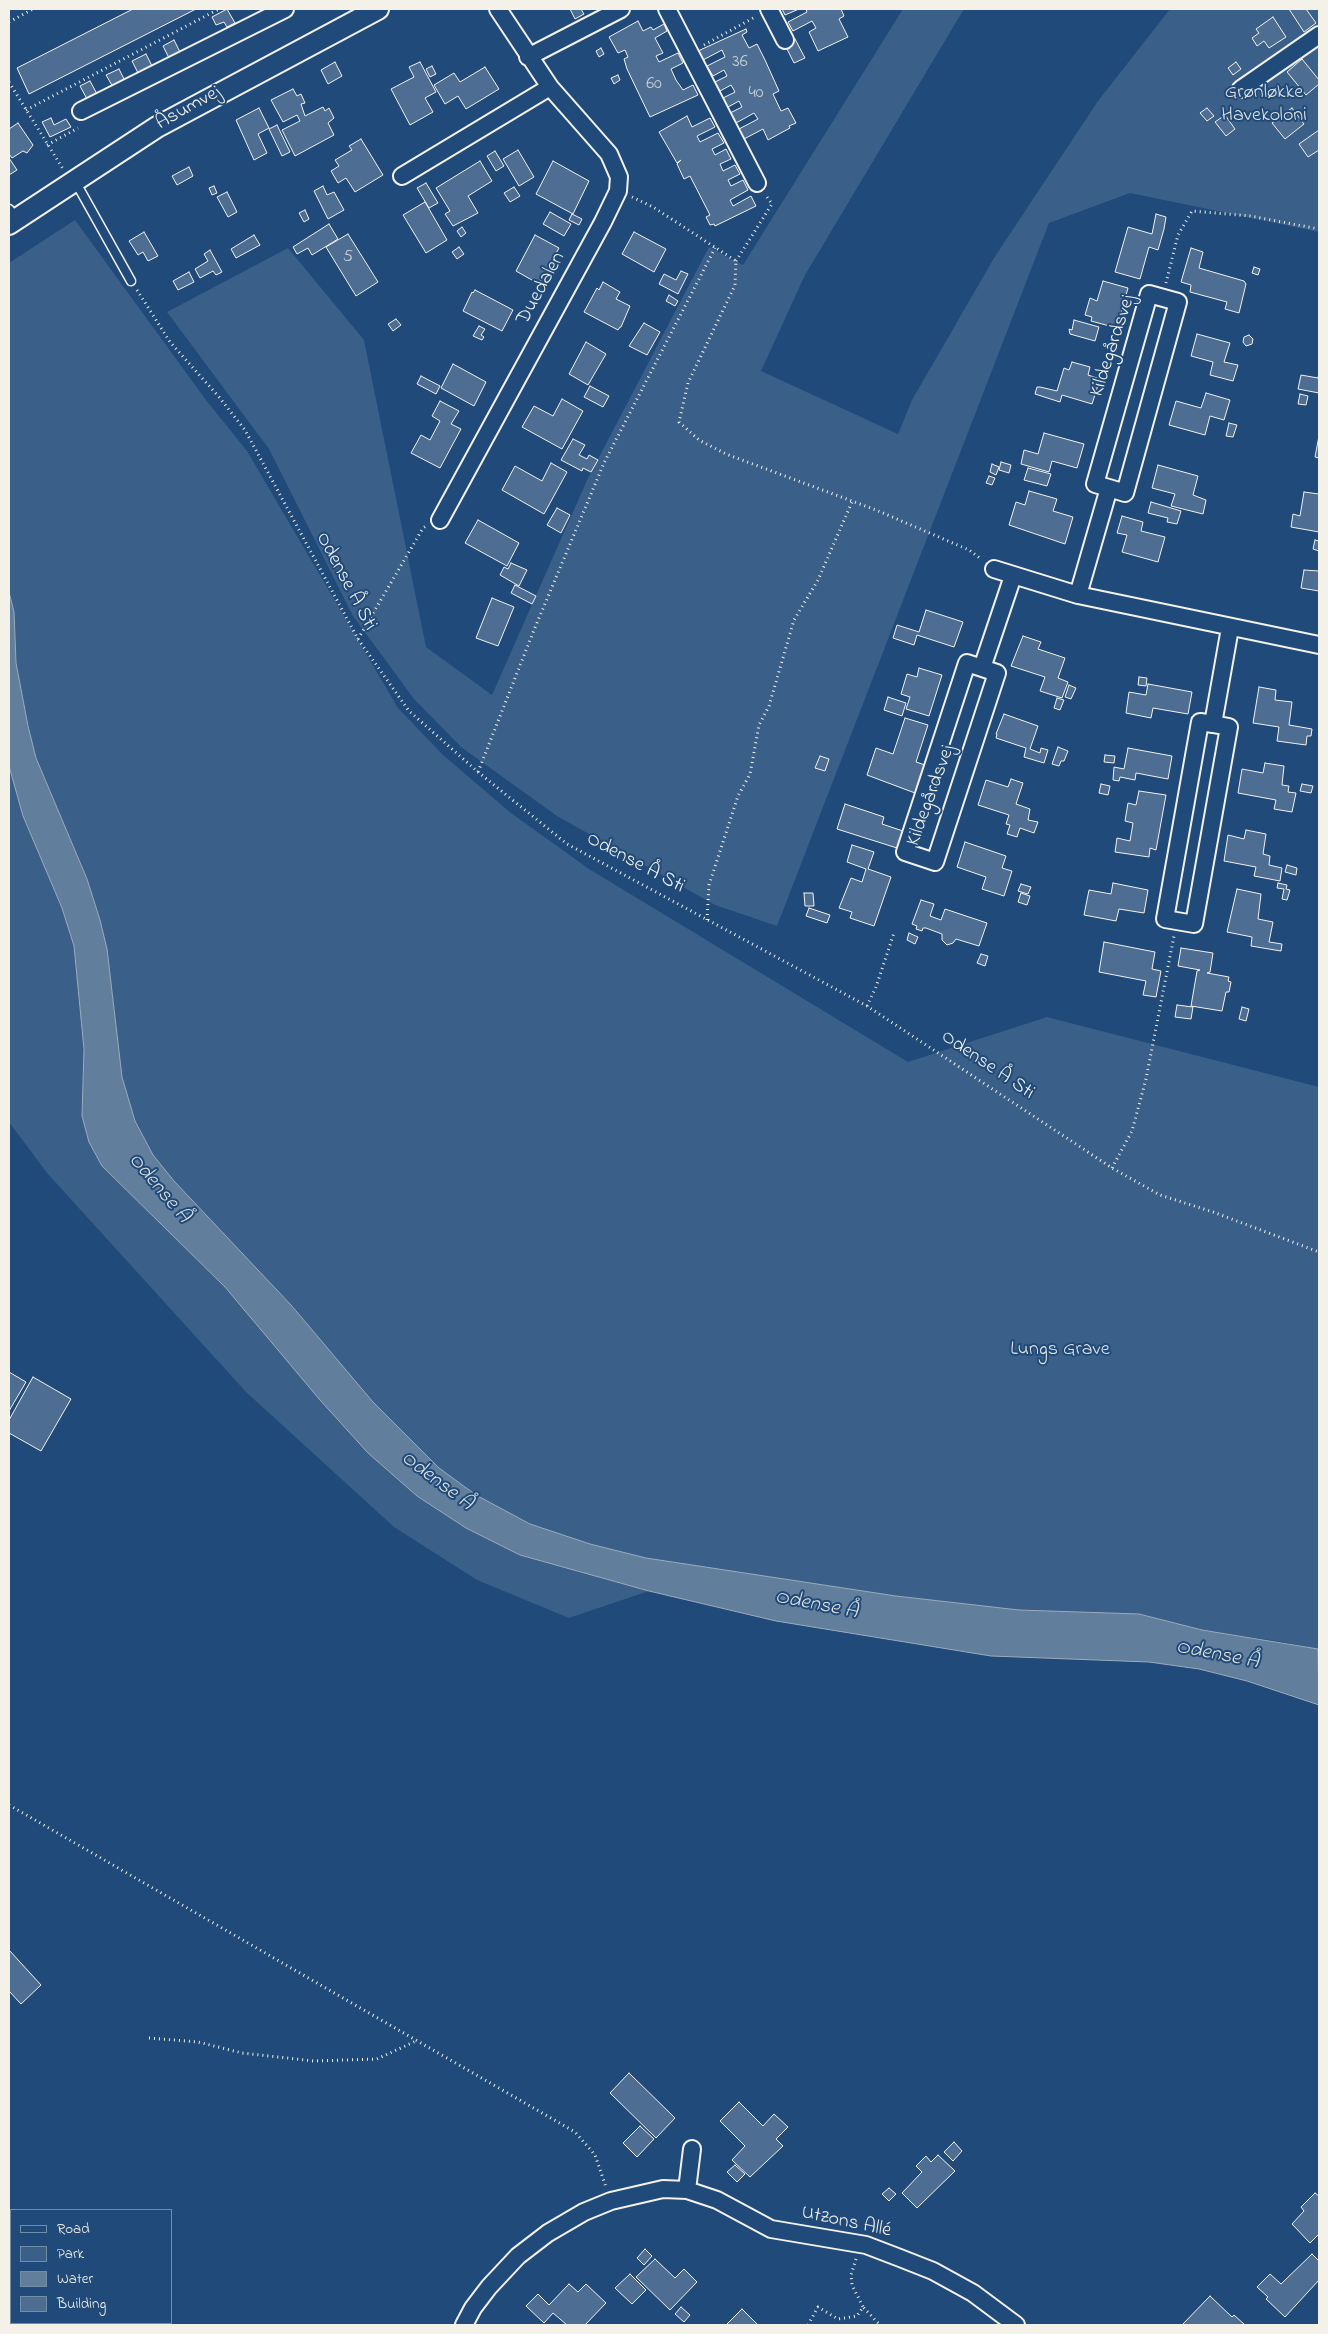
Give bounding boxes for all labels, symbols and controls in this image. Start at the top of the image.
house number: 36 [732,52,748,74]
house number: 60 [646,74,662,96]
street label: Åsumvej [152,81,226,137]
park label: Grønløkke Havekoloni [1221,82,1307,129]
house number: 40 [748,83,764,105]
house number: 5 [343,247,353,269]
street label: Duedalen [512,249,572,329]
street label: Kildegårdsvej [1086,292,1142,400]
street label: Odense Å Sti [309,529,381,635]
street label: Kildegårdsvej [903,742,961,850]
street label: Odense Å Sti [582,828,688,900]
street label: Odense Å Sti [936,1026,1038,1106]
water label: Odense Å [121,1149,195,1229]
park label: Lungs Grave [1010,1339,1110,1363]
water label: Odense Å [395,1447,477,1517]
water label: Odense Å [773,1586,859,1626]
water label: Odense Å [1174,1636,1260,1676]
street label: Utzons Allé [799,2202,893,2244]
legend [10,2209,172,2324]
text: Road [57,2218,90,2240]
text: Park [57,2243,84,2265]
text: Water [57,2268,93,2290]
text: Building [57,2293,106,2315]

